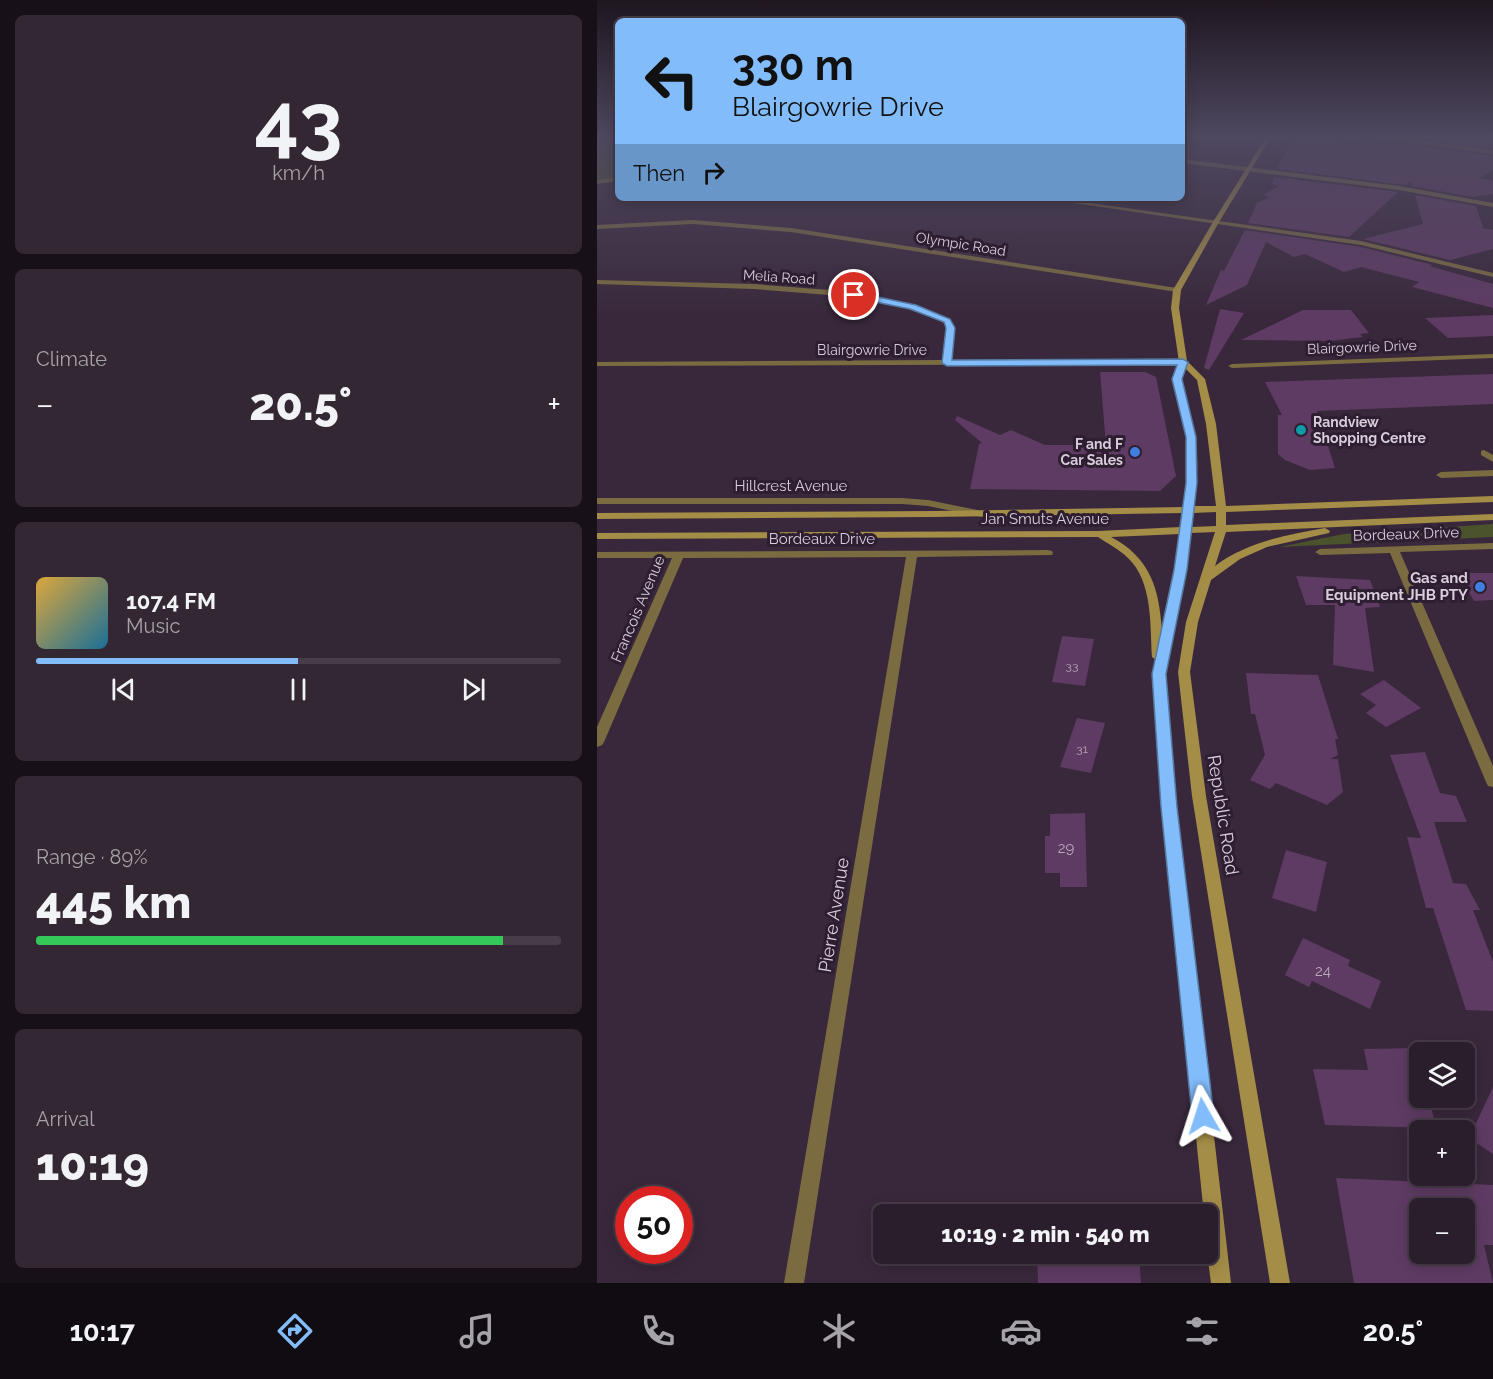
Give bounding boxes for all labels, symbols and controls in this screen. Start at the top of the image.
text: 330 m [732,41,854,90]
icon: left [633,42,711,120]
text: 43 [254,76,343,167]
text: Blairgowrie Drive [732,91,944,122]
icon: right [697,156,730,189]
text: Then [633,160,685,186]
text: km/h [272,161,325,185]
street label: Olympic Road [915,229,1007,259]
street label: Melia Road [743,267,815,287]
pin [828,269,879,320]
icon: arrive [837,278,870,311]
street label: Blairgowrie Drive [1307,337,1417,357]
street label: Blairgowrie Drive [817,342,927,358]
text: Climate [36,347,107,371]
text: 20.5° [249,378,352,431]
text: − [36,385,54,424]
text: + [547,385,561,424]
place label: Randview Shopping Centre [1313,414,1427,446]
marker: Randview Shopping Centre [1294,423,1308,437]
place label: F and F Car Sales [1061,436,1123,468]
marker: F and F Car Sales [1128,445,1142,459]
street label: Hillcrest Avenue [735,477,848,495]
street label: Jan Smuts Avenue [981,510,1109,528]
street label: Bordeaux Drive [1353,523,1460,545]
street label: Bordeaux Drive [769,530,875,548]
street label: Francois Avenue [607,553,669,665]
place label: Gas and Equipment JHB PTY [1325,569,1468,604]
marker: Gas and Equipment JHB PTY [1473,580,1487,594]
text: 107.4 FM [126,588,216,614]
text: Music [126,614,180,638]
house number: 33 [1066,659,1078,673]
icon: previous [107,673,140,706]
icon: pause [282,673,315,706]
icon: next [457,673,490,706]
house number: 31 [1076,742,1088,756]
street label: Republic Road [1204,753,1243,877]
house number: 29 [1058,839,1075,857]
text: Range · 89% [36,845,147,869]
street label: Pierre Avenue [814,856,853,974]
text: 445 km [36,876,191,929]
house number: 24 [1315,962,1331,980]
map controls [1409,1042,1475,1264]
button: layers [1409,1042,1475,1108]
position arrow [1171,1084,1235,1148]
text: Arrival [36,1107,95,1131]
button: + [1409,1120,1475,1186]
text: 10:19 [36,1138,149,1191]
speed limit sign: 50 [615,1186,693,1264]
button: − [1409,1198,1475,1264]
text: 10:19 · 2 min · 540 m [941,1221,1150,1247]
icon: directions [274,1310,316,1352]
icon: music [456,1310,498,1352]
icon: phone [637,1310,679,1352]
icon: climate [818,1310,860,1352]
icon: car [1000,1310,1042,1352]
icon: filters [1181,1310,1223,1352]
text: 10:17 [70,1316,135,1347]
text: 20.5° [1363,1316,1423,1347]

